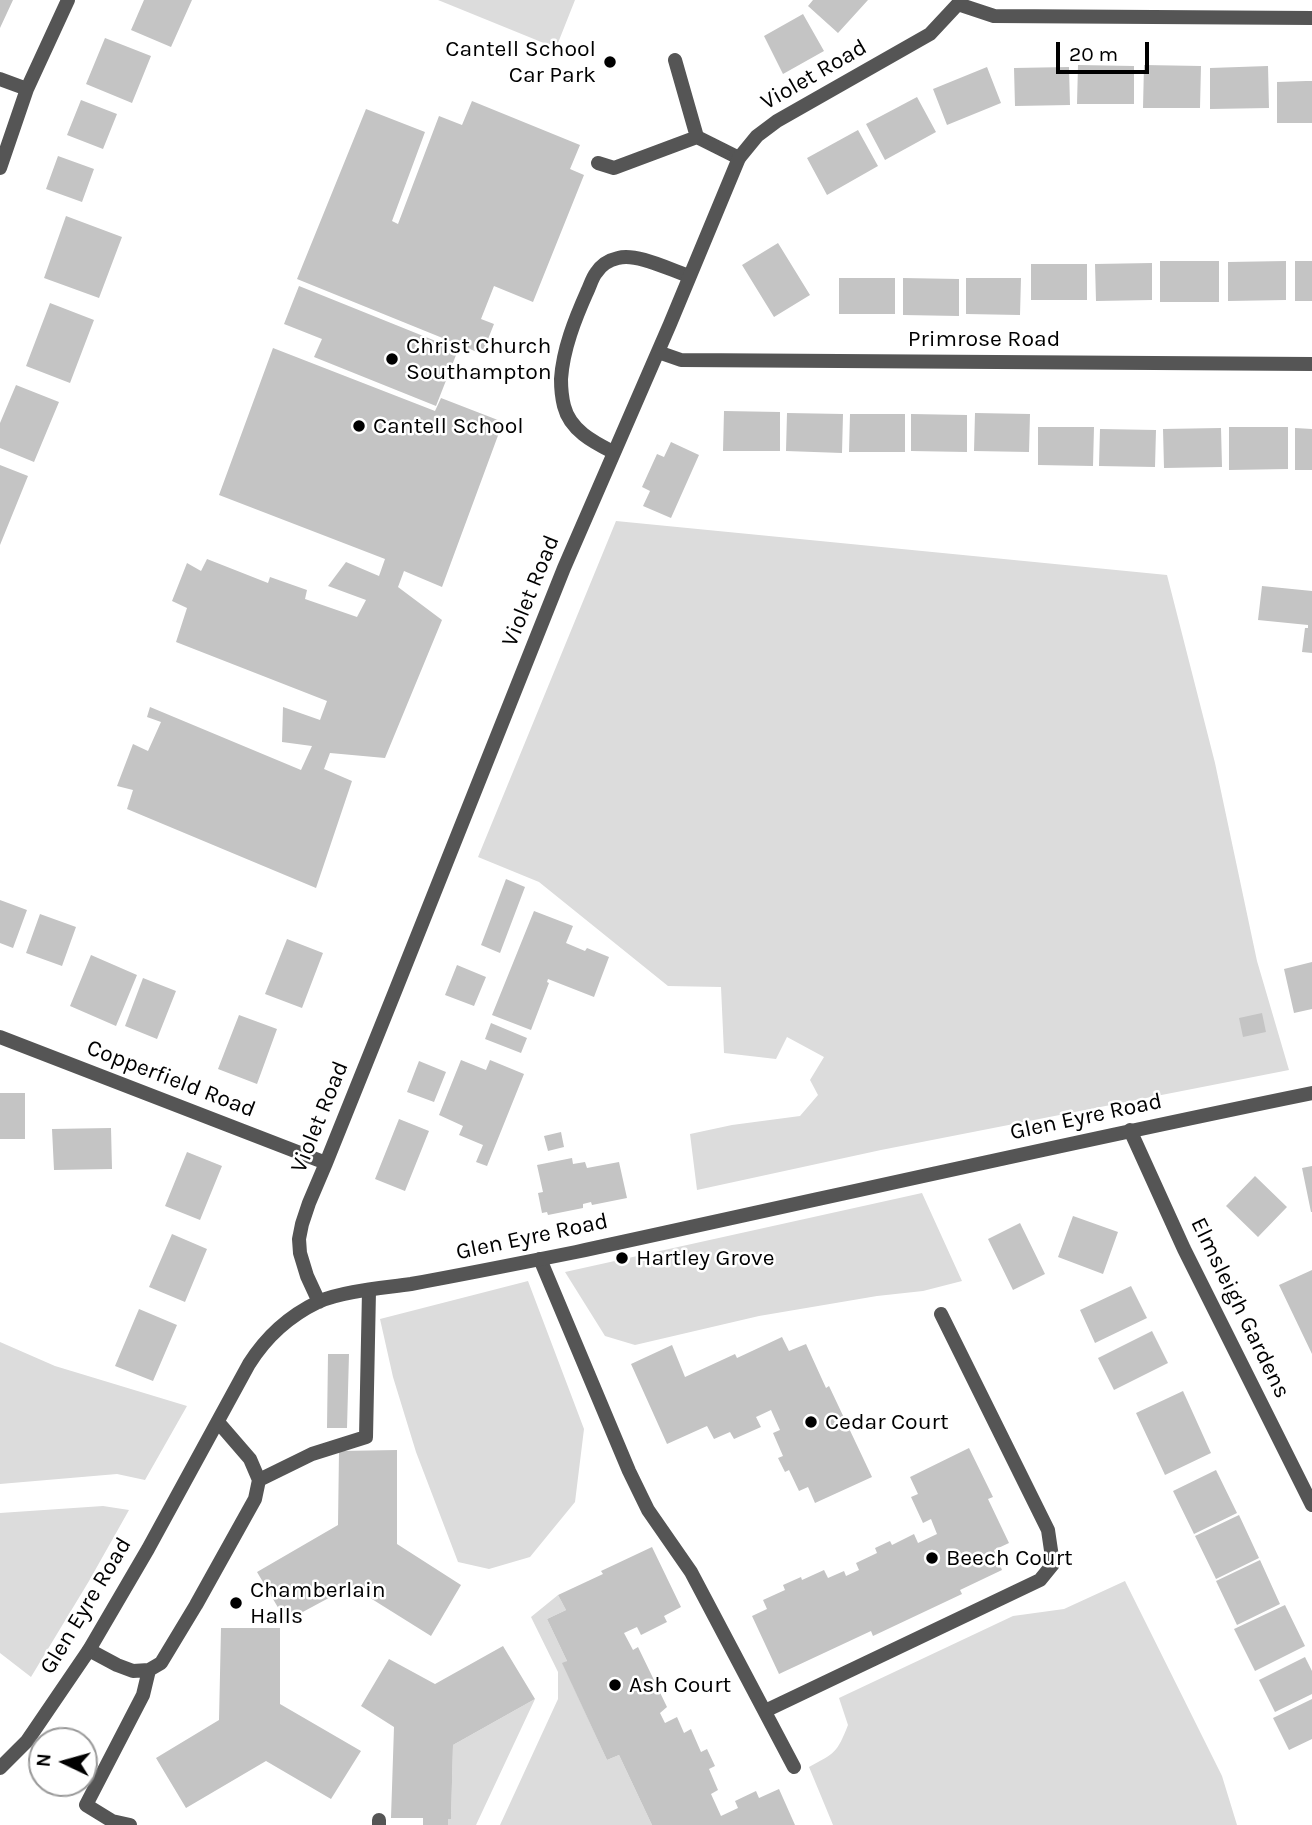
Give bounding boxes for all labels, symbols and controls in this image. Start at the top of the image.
scale bar [1060,28,1153,72]
street label: Violet Road [756,34,872,116]
place label: Cantell School Car Park [445,35,596,89]
text: 20 m [1069,42,1118,66]
marker: Cantell School Car Park [602,54,618,70]
street label: Primrose Road [908,325,1060,353]
place label: Christ Church Southampton [406,332,552,386]
marker: Christ Church Southampton [384,351,400,367]
place label: Cantell School [373,412,524,440]
marker: Cantell School [351,418,367,434]
street label: Violet Road [496,531,566,651]
street label: Copperfield Road [83,1034,259,1124]
street label: Violet Road [285,1057,355,1177]
street label: Glen Eyre Road [1008,1087,1164,1147]
street label: Glen Eyre Road [454,1207,610,1267]
street label: Elmsleigh Gardens [1184,1213,1296,1403]
place label: Hartley Grove [636,1244,774,1272]
marker: Hartley Grove [614,1250,630,1266]
place label: Cedar Court [825,1408,949,1436]
marker: Cedar Court [803,1414,819,1430]
street label: Glen Eyre Road [34,1533,138,1679]
place label: Beech Court [946,1544,1073,1572]
marker: Beech Court [924,1550,940,1566]
place label: Chamberlain Halls [250,1576,386,1630]
marker: Chamberlain Halls [228,1595,244,1611]
place label: Ash Court [629,1671,731,1699]
marker: Ash Court [607,1677,623,1693]
north arrow [28,1727,98,1797]
text: N [33,1753,56,1768]

